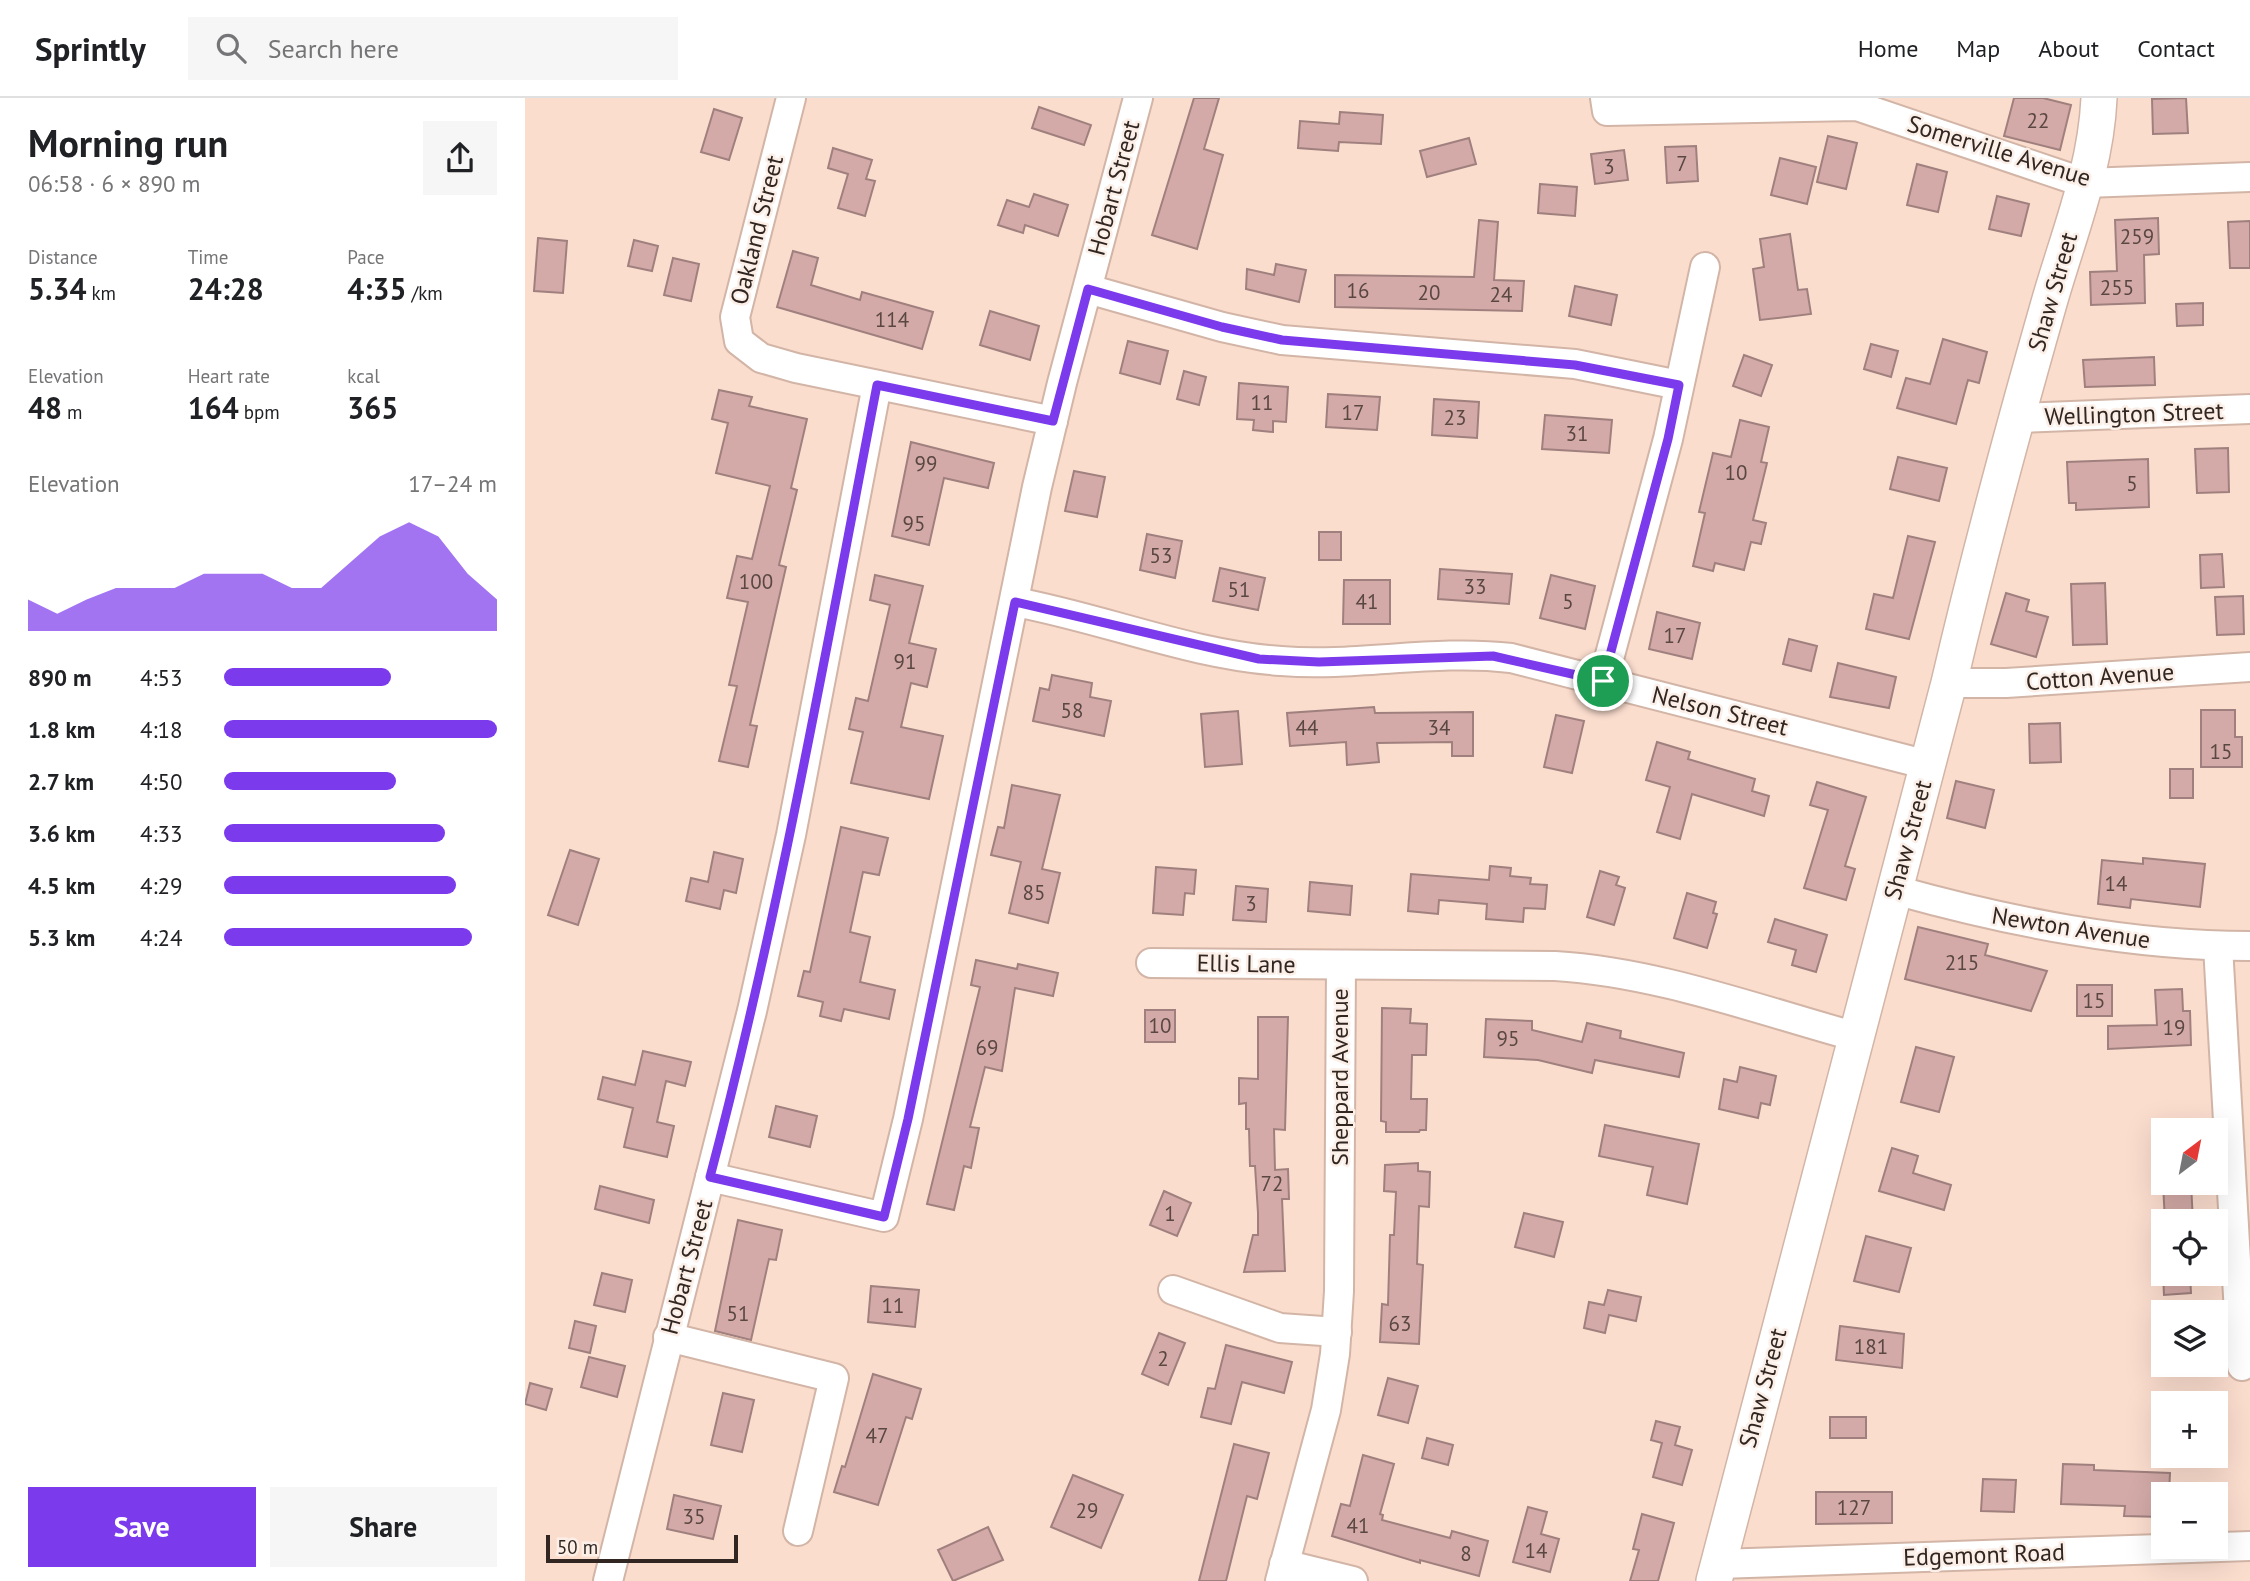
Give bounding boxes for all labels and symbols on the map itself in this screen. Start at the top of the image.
house number: 22 [2027,107,2049,134]
street label: Somerville Avenue [1904,108,2095,193]
street label: Hobart Street [1081,117,1146,259]
house number: 7 [1676,150,1688,177]
street label: Oakland Street [723,152,790,308]
house number: 3 [1603,153,1615,180]
house number: 259 [2120,223,2154,250]
street label: Shaw Street [2021,229,2084,355]
house number: 255 [2100,274,2134,301]
house number: 16 [1347,277,1369,304]
house number: 20 [1418,279,1440,306]
house number: 24 [1490,281,1512,308]
house number: 114 [875,306,909,333]
house number: 11 [1251,389,1273,416]
street label: Wellington Street [2044,395,2224,432]
house number: 17 [1342,399,1364,426]
house number: 23 [1444,404,1466,431]
house number: 31 [1566,420,1588,447]
house number: 99 [915,450,937,477]
house number: 10 [1725,459,1747,486]
house number: 5 [2126,470,2138,497]
house number: 95 [903,510,925,537]
house number: 53 [1150,542,1172,569]
house number: 100 [739,568,773,595]
house number: 33 [1464,573,1486,600]
house number: 51 [1228,576,1250,603]
house number: 41 [1356,588,1378,615]
house number: 5 [1562,588,1574,615]
house number: 17 [1664,622,1686,649]
house number: 91 [894,648,916,675]
pin [1573,651,1633,711]
street label: Cotton Avenue [2025,656,2175,697]
street label: Nelson Street [1649,679,1791,742]
house number: 58 [1061,697,1083,724]
house number: 44 [1296,714,1318,741]
house number: 34 [1428,714,1450,741]
house number: 15 [2210,738,2232,765]
street label: Shaw Street [1877,777,1938,903]
house number: 14 [2105,870,2127,897]
house number: 85 [1023,879,1045,906]
house number: 3 [1245,890,1257,917]
street label: Newton Avenue [1990,900,2153,955]
street label: Ellis Lane [1196,947,1296,980]
house number: 215 [1945,949,1979,976]
house number: 15 [2083,987,2105,1014]
street label: Sheppard Avenue [1324,988,1355,1166]
house number: 10 [1149,1012,1171,1039]
house number: 19 [2163,1014,2185,1041]
house number: 95 [1497,1025,1519,1052]
house number: 69 [976,1034,998,1061]
north arrow [2151,1118,2228,1195]
house number: 72 [1261,1170,1283,1197]
street label: Hobart Street [654,1196,719,1338]
house number: 1 [1164,1200,1176,1227]
house number: 11 [882,1292,904,1319]
house number: 51 [727,1300,749,1327]
house number: 63 [1389,1310,1411,1337]
street label: Shaw Street [1732,1325,1793,1451]
house number: 181 [1854,1333,1888,1360]
house number: 2 [1157,1345,1169,1372]
house number: 47 [866,1422,888,1449]
house number: 127 [1837,1494,1871,1521]
house number: 29 [1076,1497,1098,1524]
house number: 35 [683,1503,705,1530]
house number: 41 [1347,1512,1369,1539]
scale bar [546,1532,739,1564]
street label: Edgemont Road [1903,1536,2065,1573]
house number: 14 [1525,1537,1547,1564]
house number: 8 [1460,1540,1472,1567]

